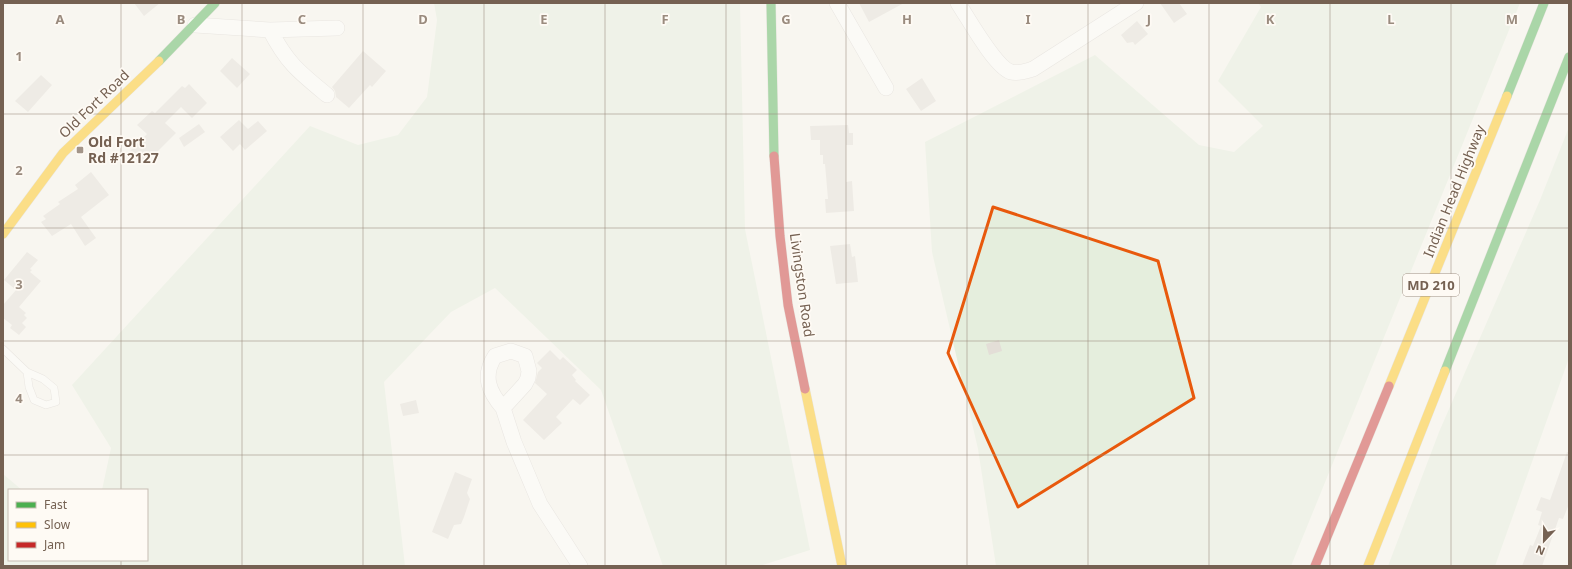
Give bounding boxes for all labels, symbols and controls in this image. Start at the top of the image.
text: A [56,10,65,28]
text: B [177,10,185,28]
text: C [298,10,306,28]
text: D [418,10,428,28]
text: E [540,10,548,28]
text: F [661,10,669,28]
text: G [781,10,791,28]
text: H [902,10,912,28]
text: I [1025,10,1031,28]
text: J [1146,10,1151,28]
text: K [1266,10,1275,28]
text: L [1387,10,1395,28]
text: M [1506,10,1518,28]
text: 1 [15,47,23,65]
street label: Old Fort Road [54,65,133,142]
street label: Indian Head Highway [1418,121,1489,260]
place label: Old Fort Rd #12127 [88,132,159,167]
marker: Old Fort Rd #12127 [75,145,85,155]
text: 2 [15,161,23,179]
street label: Livingston Road [786,232,819,338]
road number: MD 210 [1403,274,1459,296]
text: 3 [15,275,23,293]
text: 4 [15,389,23,407]
legend [8,489,148,561]
text: Fast [44,496,68,513]
text: Slow [44,516,71,533]
north arrow [1524,521,1564,561]
text: Jam [43,536,65,553]
text: N [1533,542,1547,559]

